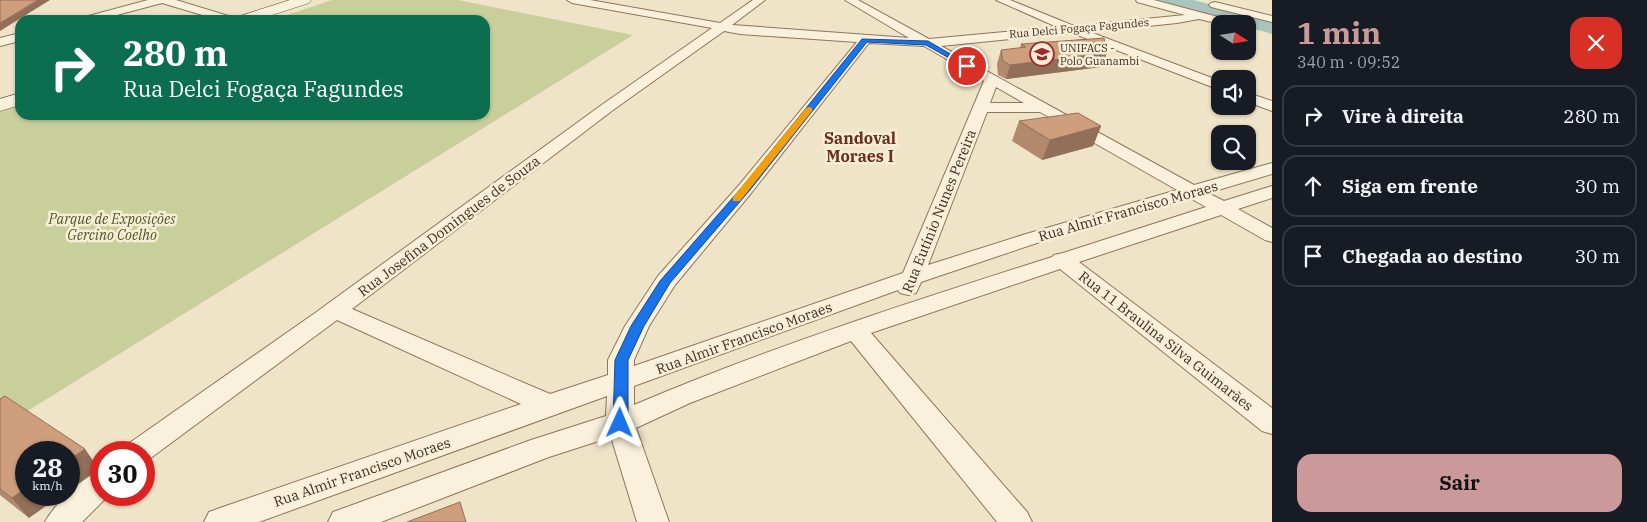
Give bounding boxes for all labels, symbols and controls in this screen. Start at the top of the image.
text: 1 min [1297,13,1381,52]
street label: Rua Delci Fogaça Fagundes [1008,15,1150,41]
north arrow [1211,15,1256,60]
map controls [1211,15,1256,170]
button: close [1570,17,1622,69]
text: 280 m [123,30,228,76]
icon: right [40,35,105,100]
school or university icon: UNIFACS - Polo Guanambi [1029,41,1055,67]
place label: UNIFACS - Polo Guanambi [1060,41,1140,68]
pin [946,45,988,87]
icon: arrive [953,52,981,80]
text: 340 m · 09:52 [1297,52,1400,72]
button: sound [1211,70,1256,115]
text: Rua Delci Fogaça Fagundes [123,74,404,103]
icon: right [1299,102,1327,130]
text: Vire à direita [1342,104,1464,128]
text: 280 m [1563,104,1620,128]
button: search [1211,125,1256,170]
street label: Rua Eutínio Nunes Pereira [898,126,980,295]
district label: Sandoval Moraes I [824,128,896,166]
street label: Rua Josefina Domingues de Souza [354,151,544,300]
icon: ahead [1299,172,1327,200]
text: Siga em frente [1342,174,1478,198]
text: 30 m [1575,174,1620,198]
street label: Rua Almir Francisco Moraes [1036,177,1220,245]
park label: Parque de Exposições Gercino Coelho [48,210,176,244]
icon: arrive [1299,242,1327,270]
text: Chegada ao destino [1342,244,1523,268]
text: 30 m [1575,244,1620,268]
street label: Rua 11 Braulina Silva Guimarães [1075,267,1257,415]
street label: Rua Almir Francisco Moraes [654,298,835,378]
position arrow [593,396,645,448]
street label: Rua Almir Francisco Moraes [271,433,453,511]
speed limit sign: 30 [90,441,155,506]
text: 28 [32,451,63,484]
button: Sair [1297,454,1622,512]
text: km/h [32,478,63,493]

